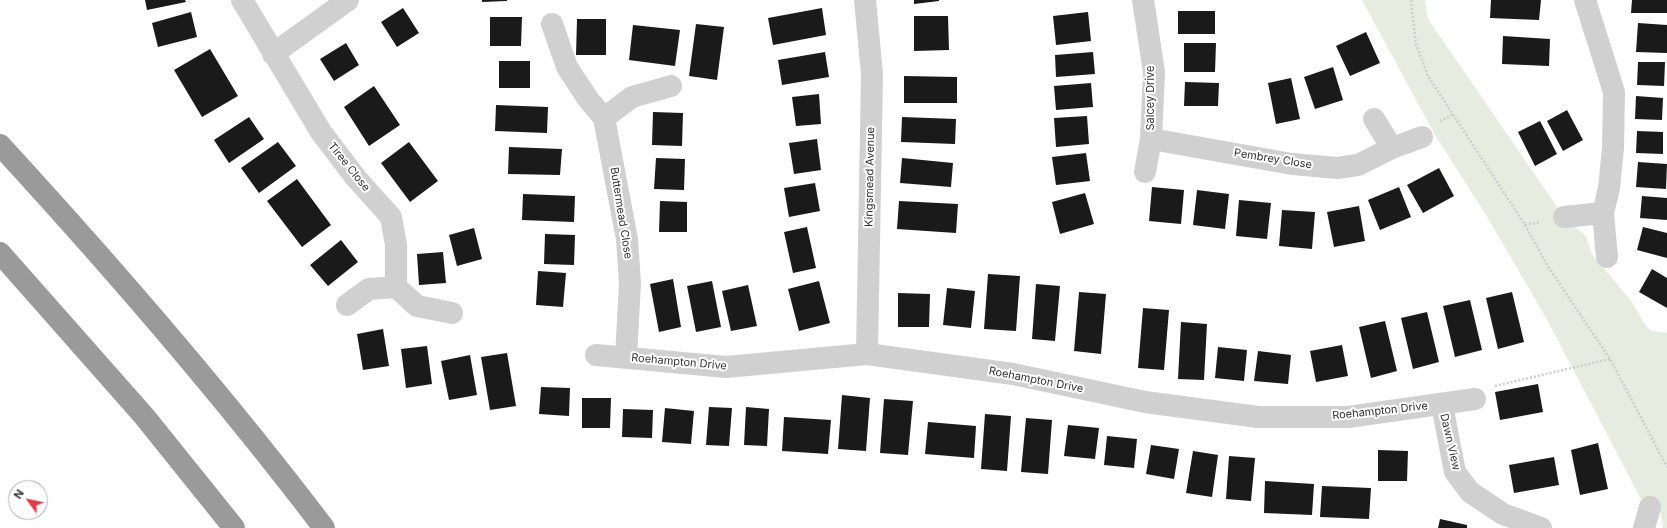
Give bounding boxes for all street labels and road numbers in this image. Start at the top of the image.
street label: Salcey Drive [1144,66,1158,130]
street label: Kingsmead Avenue [863,127,877,227]
street label: Tiree Close [325,140,373,194]
street label: Pembrey Close [1233,146,1313,172]
street label: Buttermead Close [607,166,635,260]
street label: Roehampton Drive [631,351,727,373]
street label: Roehampton Drive [988,364,1084,396]
street label: Roehampton Drive [1332,399,1428,423]
street label: Dawn View [1437,412,1463,472]

